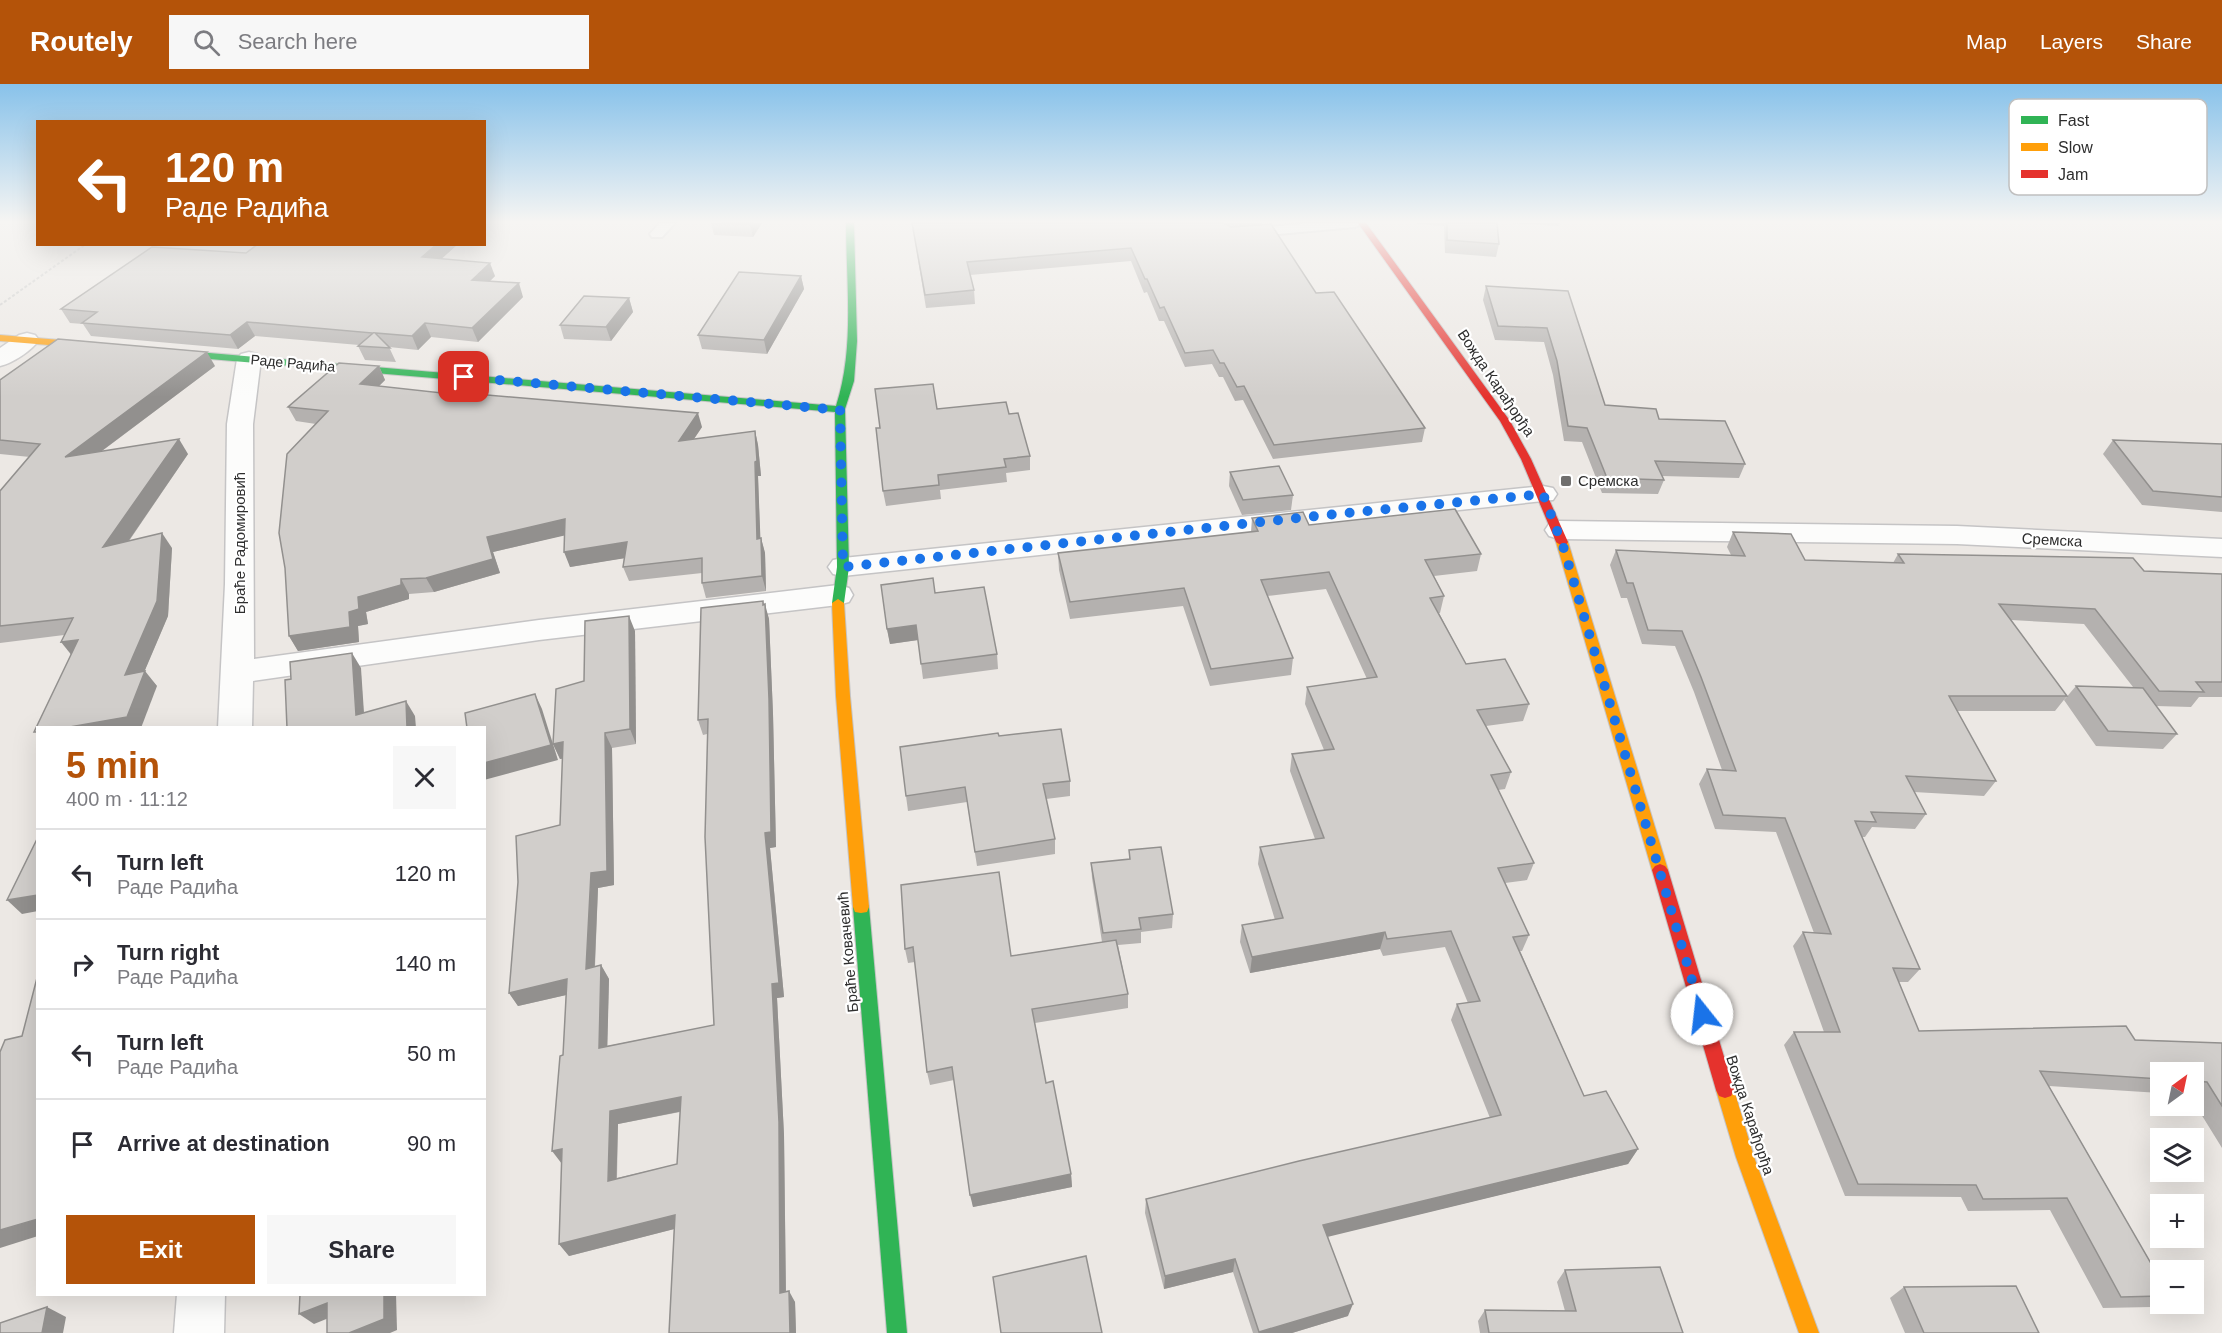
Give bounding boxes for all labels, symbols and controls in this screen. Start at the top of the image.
search box [169,15,589,69]
text: Routely [30,26,133,57]
icon: search [190,26,223,59]
text: Search here [238,29,358,54]
text: Map [1966,30,2007,53]
text: Layers [2040,30,2103,53]
text: Share [2136,30,2192,53]
legend [2009,99,2207,195]
text: Fast [2058,112,2090,129]
text: Slow [2058,139,2093,156]
icon: left [66,144,144,222]
text: 120 m [165,144,284,191]
text: Jam [2058,166,2088,183]
text: Раде Радића [165,193,328,223]
street label: Вожда Карађорђа [1454,326,1539,440]
street label: Раде Радића [250,351,336,375]
pin [438,351,489,402]
icon: arrive [447,360,480,393]
street label: Браће Радомировић [231,472,248,614]
place label: Сремска [1578,472,1639,489]
marker: Сремска [1559,474,1573,488]
street label: Сремска [2021,529,2083,550]
text: 5 min [66,745,160,786]
button: close [393,746,456,809]
text: 400 m · 11:12 [66,788,188,810]
text: Turn left [117,850,203,875]
icon: left [66,858,99,891]
text: 120 m [395,861,456,886]
text: Раде Радића [117,876,238,898]
street label: Браће Ковачевић [834,891,861,1013]
text: Turn right [117,940,219,965]
icon: right [66,948,99,981]
text: 140 m [395,951,456,976]
text: Раде Радића [117,966,238,988]
position arrow [1670,982,1734,1046]
text: Turn left [117,1030,203,1055]
icon: left [66,1038,99,1071]
text: 50 m [407,1041,456,1066]
street label: Вожда Карађорђа [1723,1053,1778,1178]
text: Раде Радића [117,1056,238,1078]
north arrow [2150,1062,2204,1116]
map controls [2150,1062,2204,1314]
icon: arrive [66,1128,99,1161]
button: layers [2150,1128,2204,1182]
text: Arrive at destination [117,1131,330,1156]
text: 90 m [407,1131,456,1156]
button: + [2150,1194,2204,1248]
button: Exit [66,1215,255,1284]
button: Share [267,1215,456,1284]
button: − [2150,1260,2204,1314]

